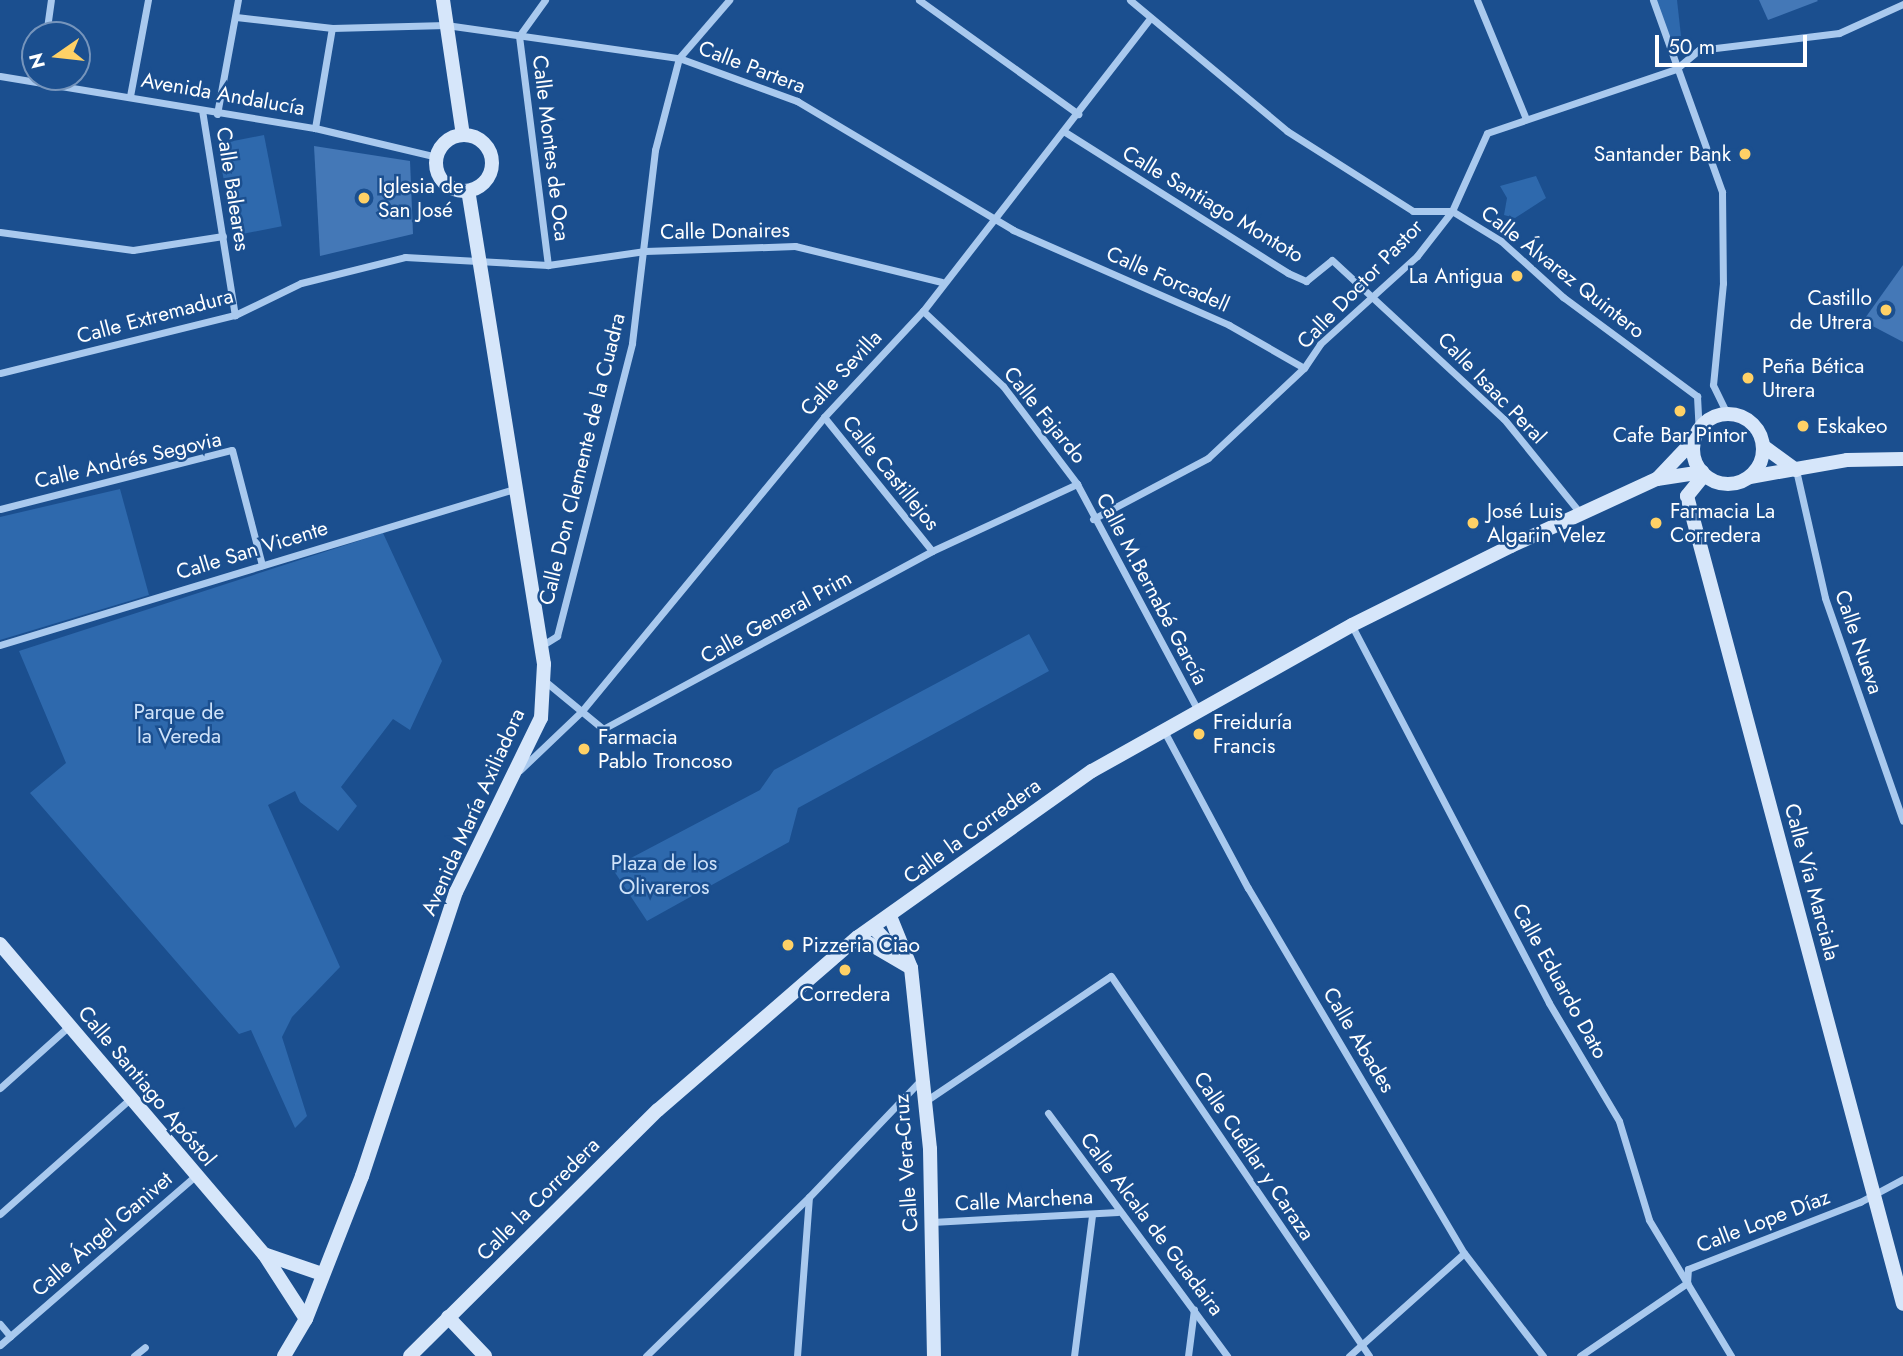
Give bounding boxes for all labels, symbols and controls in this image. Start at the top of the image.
north arrow [21,21,91,91]
scale bar [1658,21,1810,65]
text: 50 m [1668,32,1715,62]
street label: Calle Partera [695,35,809,99]
text: N [22,50,52,71]
street label: Calle Montes de Oca [527,54,575,242]
street label: Avenida Andalucía [139,67,307,121]
street label: Calle Baleares [211,125,255,253]
street label: Calle Santiago Montoto [1118,140,1308,268]
place label: Santander Bank [1594,141,1731,167]
marker: Santander Bank [1737,146,1753,162]
place label: Iglesia de San José [378,173,464,223]
marker: Iglesia de San José [356,190,372,206]
street label: Calle Álvarez Quintero [1476,200,1650,344]
street label: Calle Doctor Pastor [1292,214,1428,354]
street label: Calle Donaires [660,217,790,245]
street label: Calle Forcadell [1103,241,1233,317]
place label: La Antigua [1409,263,1503,289]
marker: La Antigua [1509,268,1525,284]
street label: Calle Extremadura [74,283,236,349]
place label: Castillo de Utrera [1790,285,1872,335]
marker: Castillo de Utrera [1878,302,1894,318]
street label: Calle Don Clemente de la Cuadra [534,310,630,608]
street label: Calle Sevilla [795,325,887,421]
street label: Calle Isaac Peral [1432,327,1552,449]
place label: Peña Bética Utrera [1762,353,1864,403]
street label: Calle Fajardo [998,362,1092,468]
marker: Peña Bética Utrera [1740,370,1756,386]
marker: Cafe Bar Pintor [1672,403,1688,419]
street label: Calle Castillejos [837,411,945,535]
place label: Eskakeo [1817,413,1888,439]
marker: Eskakeo [1795,418,1811,434]
place label: Cafe Bar Pintor [1613,422,1747,448]
street label: Calle Andrés Segovia [32,426,224,494]
street label: Calle M.Bernabé García [1091,489,1213,689]
place label: José Luis Algarin Velez [1487,498,1606,548]
place label: Farmacia La Corredera [1670,498,1775,548]
street label: Calle San Vicente [173,515,331,585]
marker: José Luis Algarin Velez [1465,515,1481,531]
marker: Farmacia La Corredera [1648,515,1664,531]
street label: Calle General Prim [696,565,856,669]
street label: Calle Nueva [1829,587,1889,697]
park label: Parque de la Vereda [134,699,224,749]
street label: Avenida María Axiliadora [416,705,530,919]
place label: Freiduría Francis [1213,709,1292,759]
place label: Farmacia Pablo Troncoso [598,724,732,774]
marker: Freiduría Francis [1191,726,1207,742]
marker: Farmacia Pablo Troncoso [576,741,592,757]
street label: Calle la Corredera [899,773,1045,889]
street label: Calle Vía Marciala [1779,801,1845,963]
park label: Plaza de los Olivareros [611,850,717,900]
street label: Calle Eduardo Dato [1507,899,1613,1063]
place label: Pizzeria Ciao [802,932,920,958]
marker: Pizzeria Ciao [780,937,796,953]
marker: Corredera [837,962,853,978]
place label: Corredera [800,981,890,1007]
street label: Calle Abades [1318,983,1400,1097]
street label: Calle Santiago Apóstol [73,1001,221,1171]
street label: Calle Cuéllar y Caraza [1188,1067,1320,1245]
street label: Calle Vera-Cruz [889,1093,923,1233]
street label: Calle Alcala de Guadaira [1075,1128,1229,1320]
street label: Calle la Corredera [471,1132,605,1266]
street label: Calle Ángel Ganivet [27,1166,177,1302]
street label: Calle Marchena [954,1184,1094,1216]
street label: Calle Lope Díaz [1693,1184,1833,1258]

